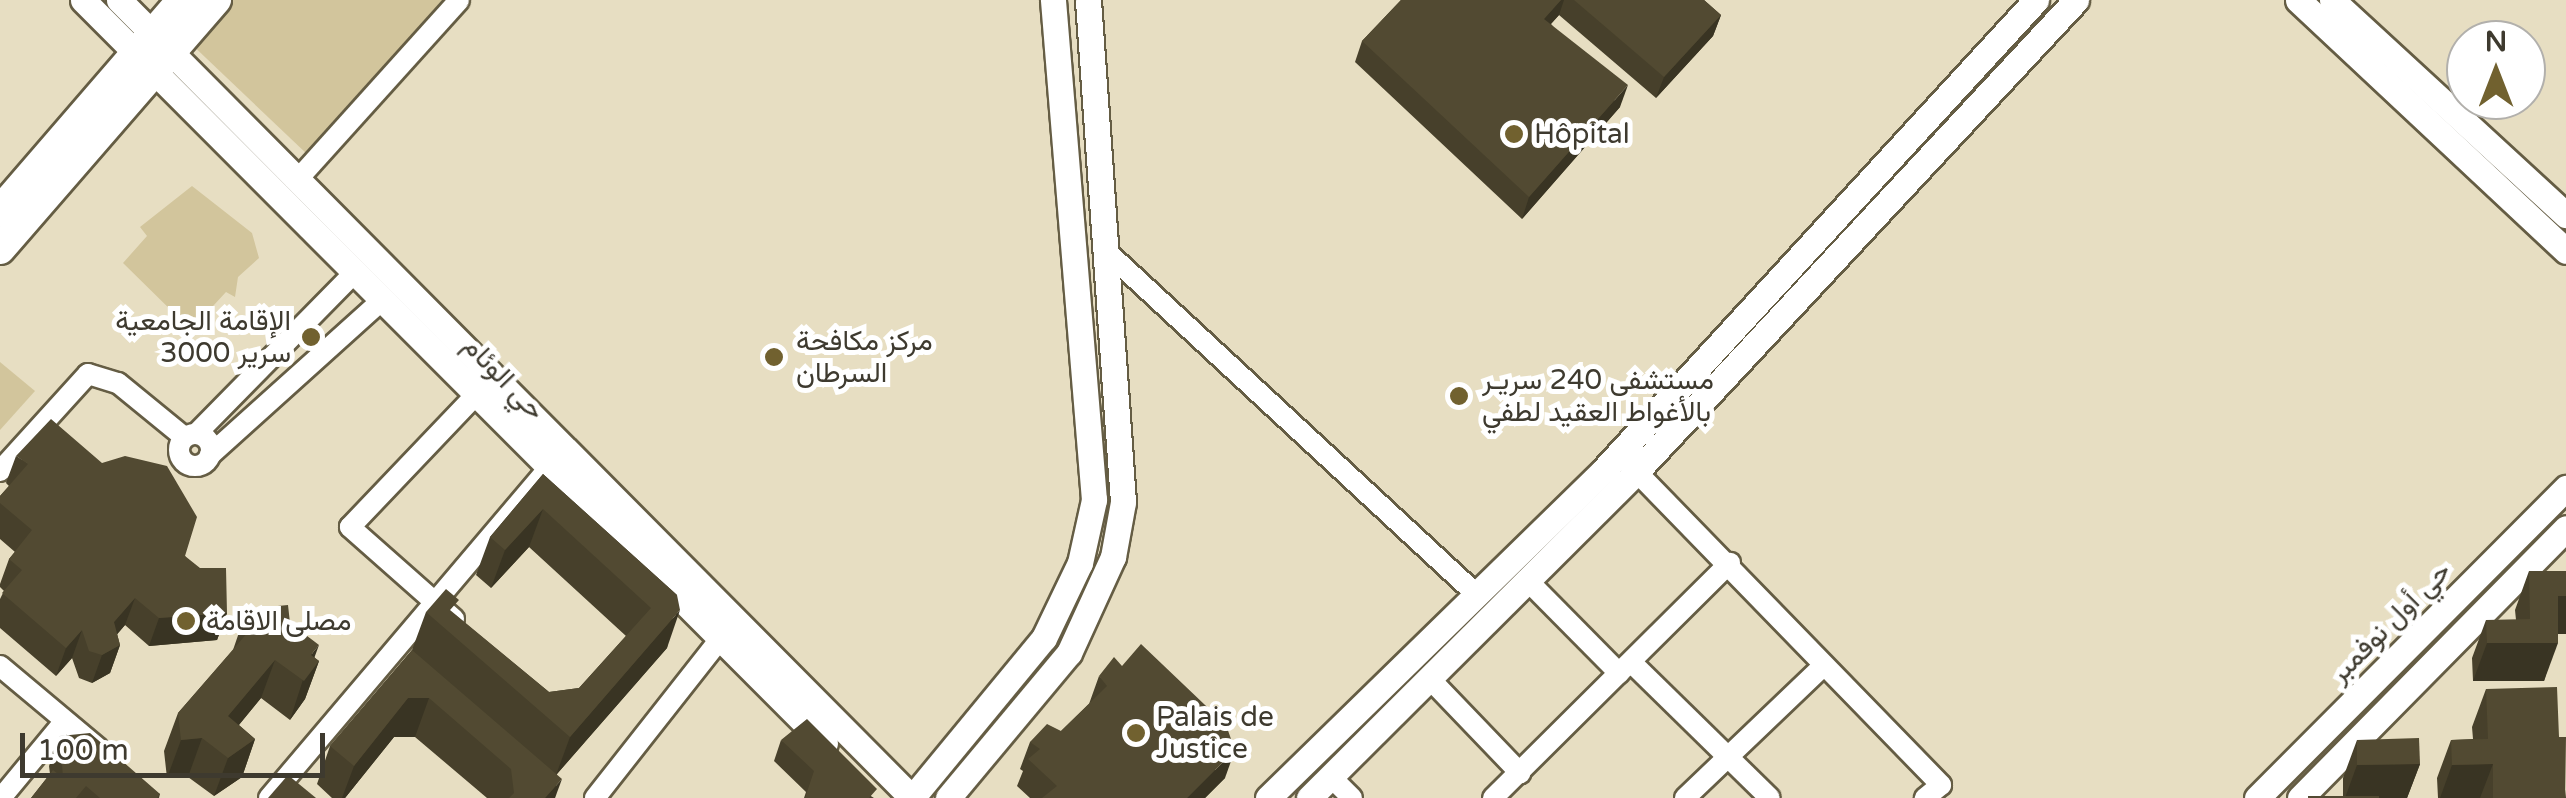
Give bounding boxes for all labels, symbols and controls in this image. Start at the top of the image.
north arrow [2446,20,2546,120]
text: N [2485,25,2507,59]
place label: Hôpital [1534,117,1630,151]
marker: Hôpital [1503,123,1525,145]
place label: الإقامة الجامعية 3000 سرير [115,304,291,370]
place label: مركز مكافحة السرطان [796,324,933,390]
marker: الإقامة الجامعية 3000 سرير [300,326,322,348]
street label: حي الوئام [456,329,552,427]
marker: مركز مكافحة السرطان [761,344,787,370]
place label: مستشفى 240 سريـر بالأغواط العقيد لطفي [1482,363,1714,429]
marker: مستشفى 240 سريـر بالأغواط العقيد لطفي [1446,383,1472,409]
street label: حي أول نوفمبر [2322,554,2458,690]
place label: مصلى الاقامة [206,604,351,638]
marker: مصلى الاقامة [175,610,197,632]
place label: Palais de Justice [1156,700,1274,766]
scale bar [25,713,330,775]
marker: Palais de Justice [1125,722,1147,744]
text: 100 m [37,732,129,769]

